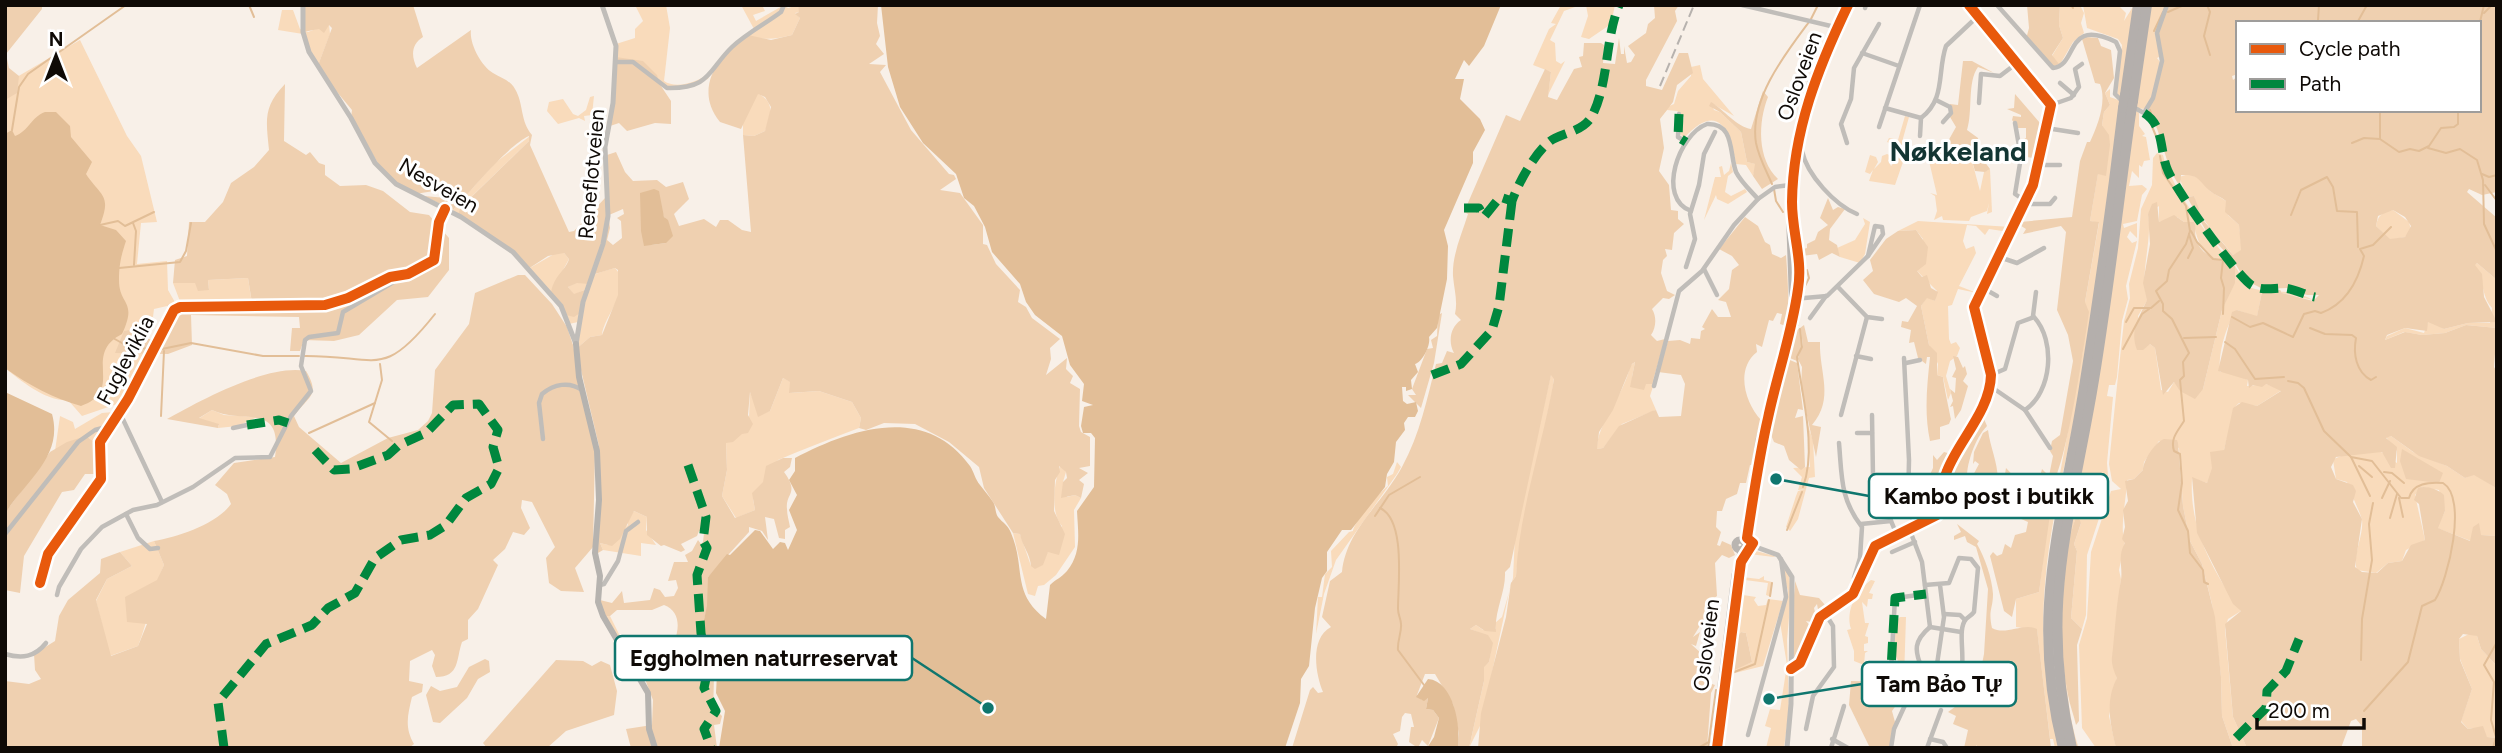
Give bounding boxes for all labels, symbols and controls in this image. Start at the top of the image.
north arrow [21,21,91,91]
legend [2236,21,2481,112]
text: N [49,28,63,51]
street label: Osloveien [1771,28,1827,124]
text: Cycle path [2299,36,2400,61]
text: Path [2299,71,2341,96]
street label: Reneflotveien [573,108,609,240]
district label: Nøkkeland [1889,134,2027,168]
street label: Nesveien [395,152,483,218]
street label: Fugleviklia [91,311,159,409]
callout: Kambo post i butikk [1869,474,2108,518]
text: Kambo post i butikk [1884,482,2095,510]
street label: Osloveien [1688,597,1724,693]
callout: Eggholmen naturreservat [615,636,912,680]
text: Eggholmen naturreservat [630,644,898,672]
callout: Tam Bảo Tự [1862,662,2016,706]
text: Tam Bảo Tự [1876,670,2002,698]
scale bar [2257,686,2364,730]
text: 200 m [2268,698,2330,723]

